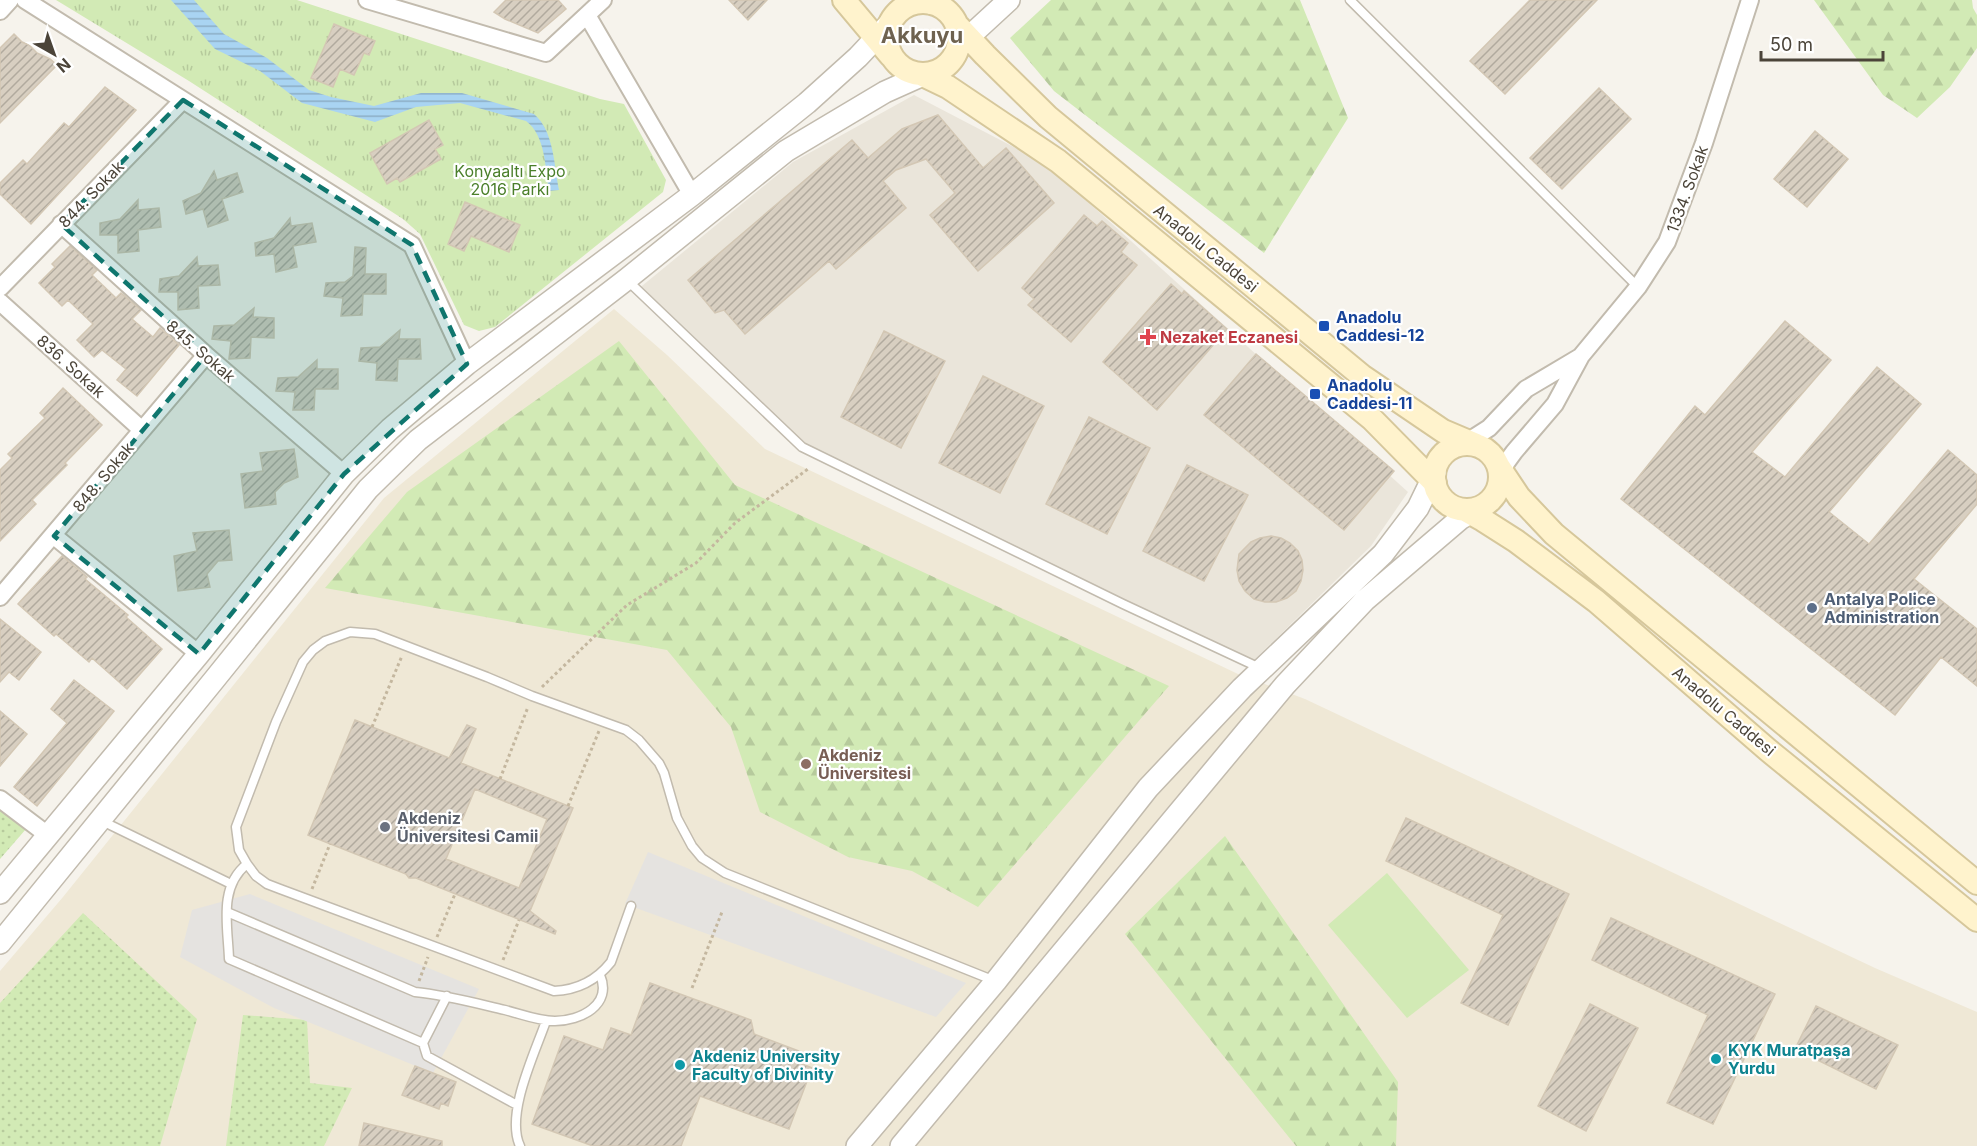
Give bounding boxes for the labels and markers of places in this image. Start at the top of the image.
place label: Anadolu Caddesi-12 [1336,307,1425,345]
marker: Anadolu Caddesi-12 [1317,319,1331,333]
place label: Nezaket Eczanesi [1160,327,1298,347]
marker: Nezaket Eczanesi [1141,330,1155,344]
place label: Anadolu Caddesi-11 [1327,375,1412,413]
marker: Anadolu Caddesi-11 [1308,387,1322,401]
place label: Antalya Police Administration [1824,589,1939,627]
marker: Antalya Police Administration [1805,601,1819,615]
place label: Akdeniz Üniversitesi [818,745,911,783]
marker: Akdeniz Üniversitesi [799,757,813,771]
place label: Akdeniz Üniversitesi Camii [397,808,538,846]
marker: Akdeniz Üniversitesi Camii [378,820,392,834]
place label: KYK Muratpaşa Yurdu [1728,1040,1851,1078]
place label: Akdeniz University Faculty of Divinity [692,1046,841,1084]
marker: KYK Muratpaşa Yurdu [1709,1052,1723,1066]
marker: Akdeniz University Faculty of Divinity [673,1058,687,1072]

